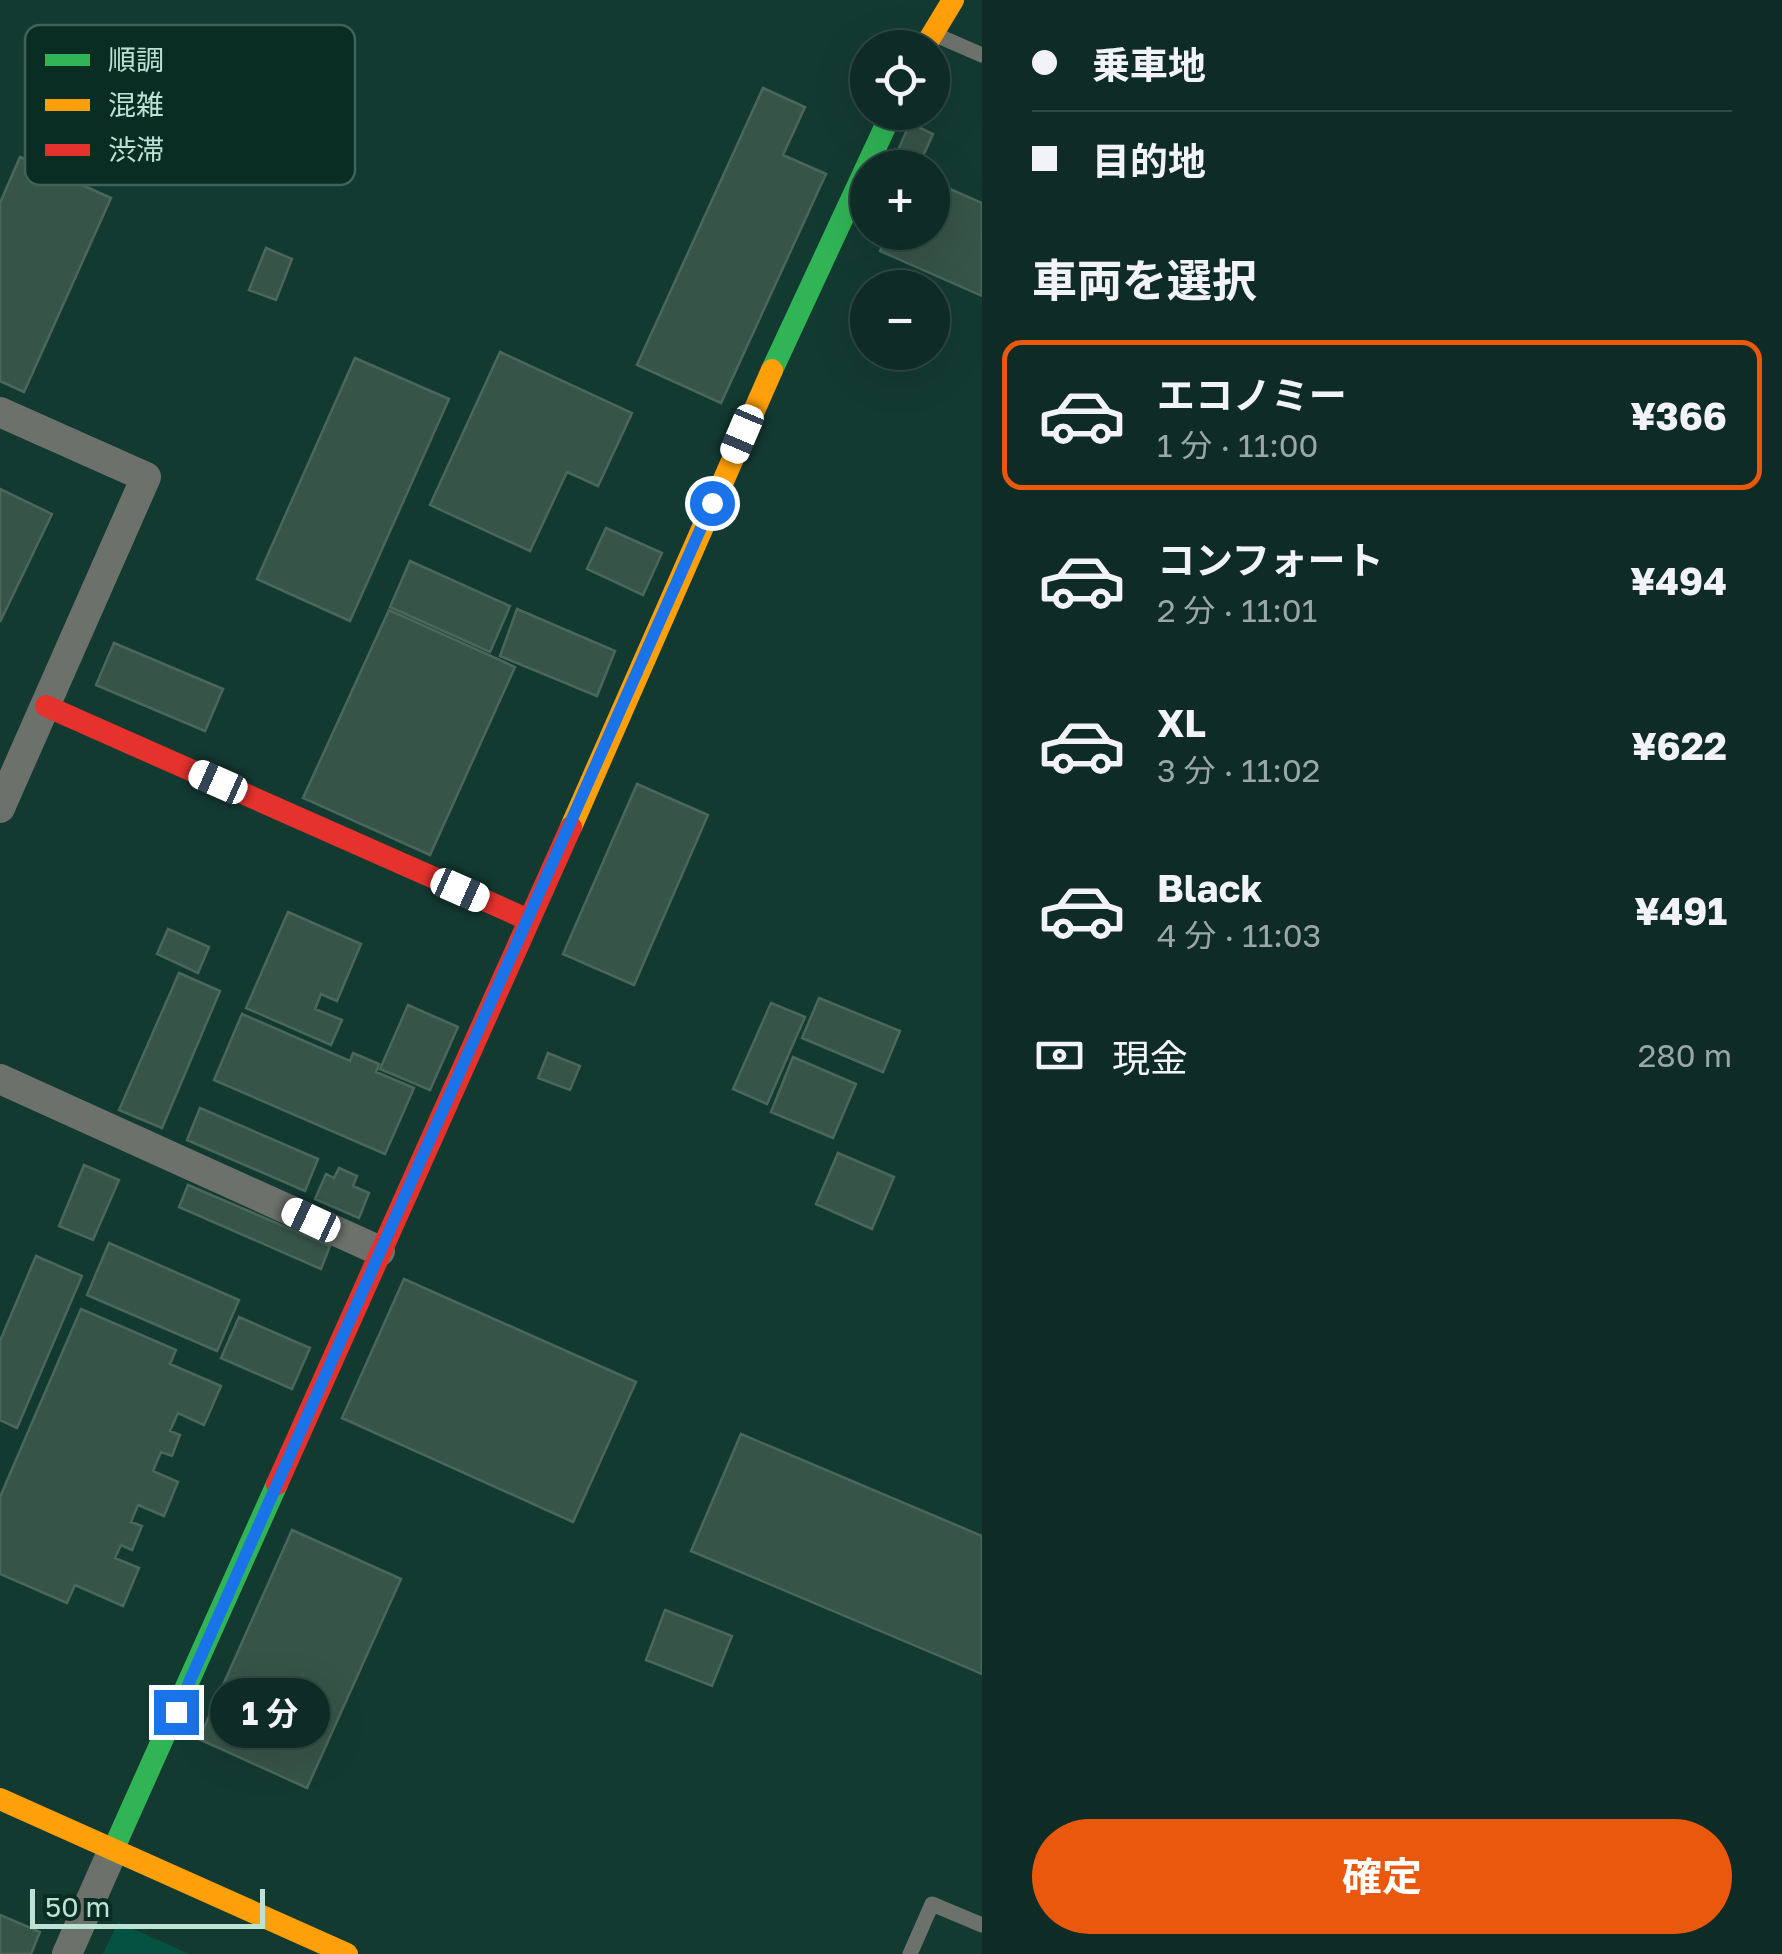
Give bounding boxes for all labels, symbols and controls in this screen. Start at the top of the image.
legend [25,25,355,185]
map controls [850,30,950,370]
button: locate [850,30,950,130]
text: 乗車地 [1092,42,1206,87]
text: 順調 [108,43,164,76]
text: 混雑 [108,88,164,121]
text: 渋滞 [108,133,164,166]
text: 目的地 [1092,138,1206,183]
button: + [850,150,950,250]
text: 車両を選択 [1032,253,1257,307]
button: − [850,270,950,370]
icon: car [1037,370,1127,460]
text: エコノミー [1157,372,1347,417]
text: ¥366 [1630,393,1727,438]
car [716,401,768,467]
text: 1 分 · 11:00 [1157,426,1318,464]
route start [690,481,735,526]
icon: car [1037,535,1127,625]
text: コンフォート [1157,537,1384,582]
text: ¥494 [1630,558,1727,603]
text: 2 分 · 11:01 [1157,591,1317,629]
icon: car [1037,700,1127,790]
text: XL [1157,700,1206,745]
text: ¥622 [1631,723,1727,768]
text: 3 分 · 11:02 [1157,751,1320,789]
car [184,756,252,808]
car [426,864,494,916]
icon: car [1037,865,1127,955]
text: Black [1157,865,1262,910]
text: ¥491 [1634,888,1727,933]
text: 4 分 · 11:03 [1157,916,1321,954]
icon: cash [1032,1028,1087,1083]
text: 現金 [1112,1035,1188,1080]
text: 280 m [1638,1036,1732,1074]
car [277,1194,345,1246]
callout: 1 分 [211,1677,331,1747]
route end [154,1690,199,1735]
text: 1 分 [242,1694,298,1732]
button: 確定 [1032,1819,1732,1934]
scale bar [30,1884,265,1928]
text: 50 m [45,1890,110,1923]

